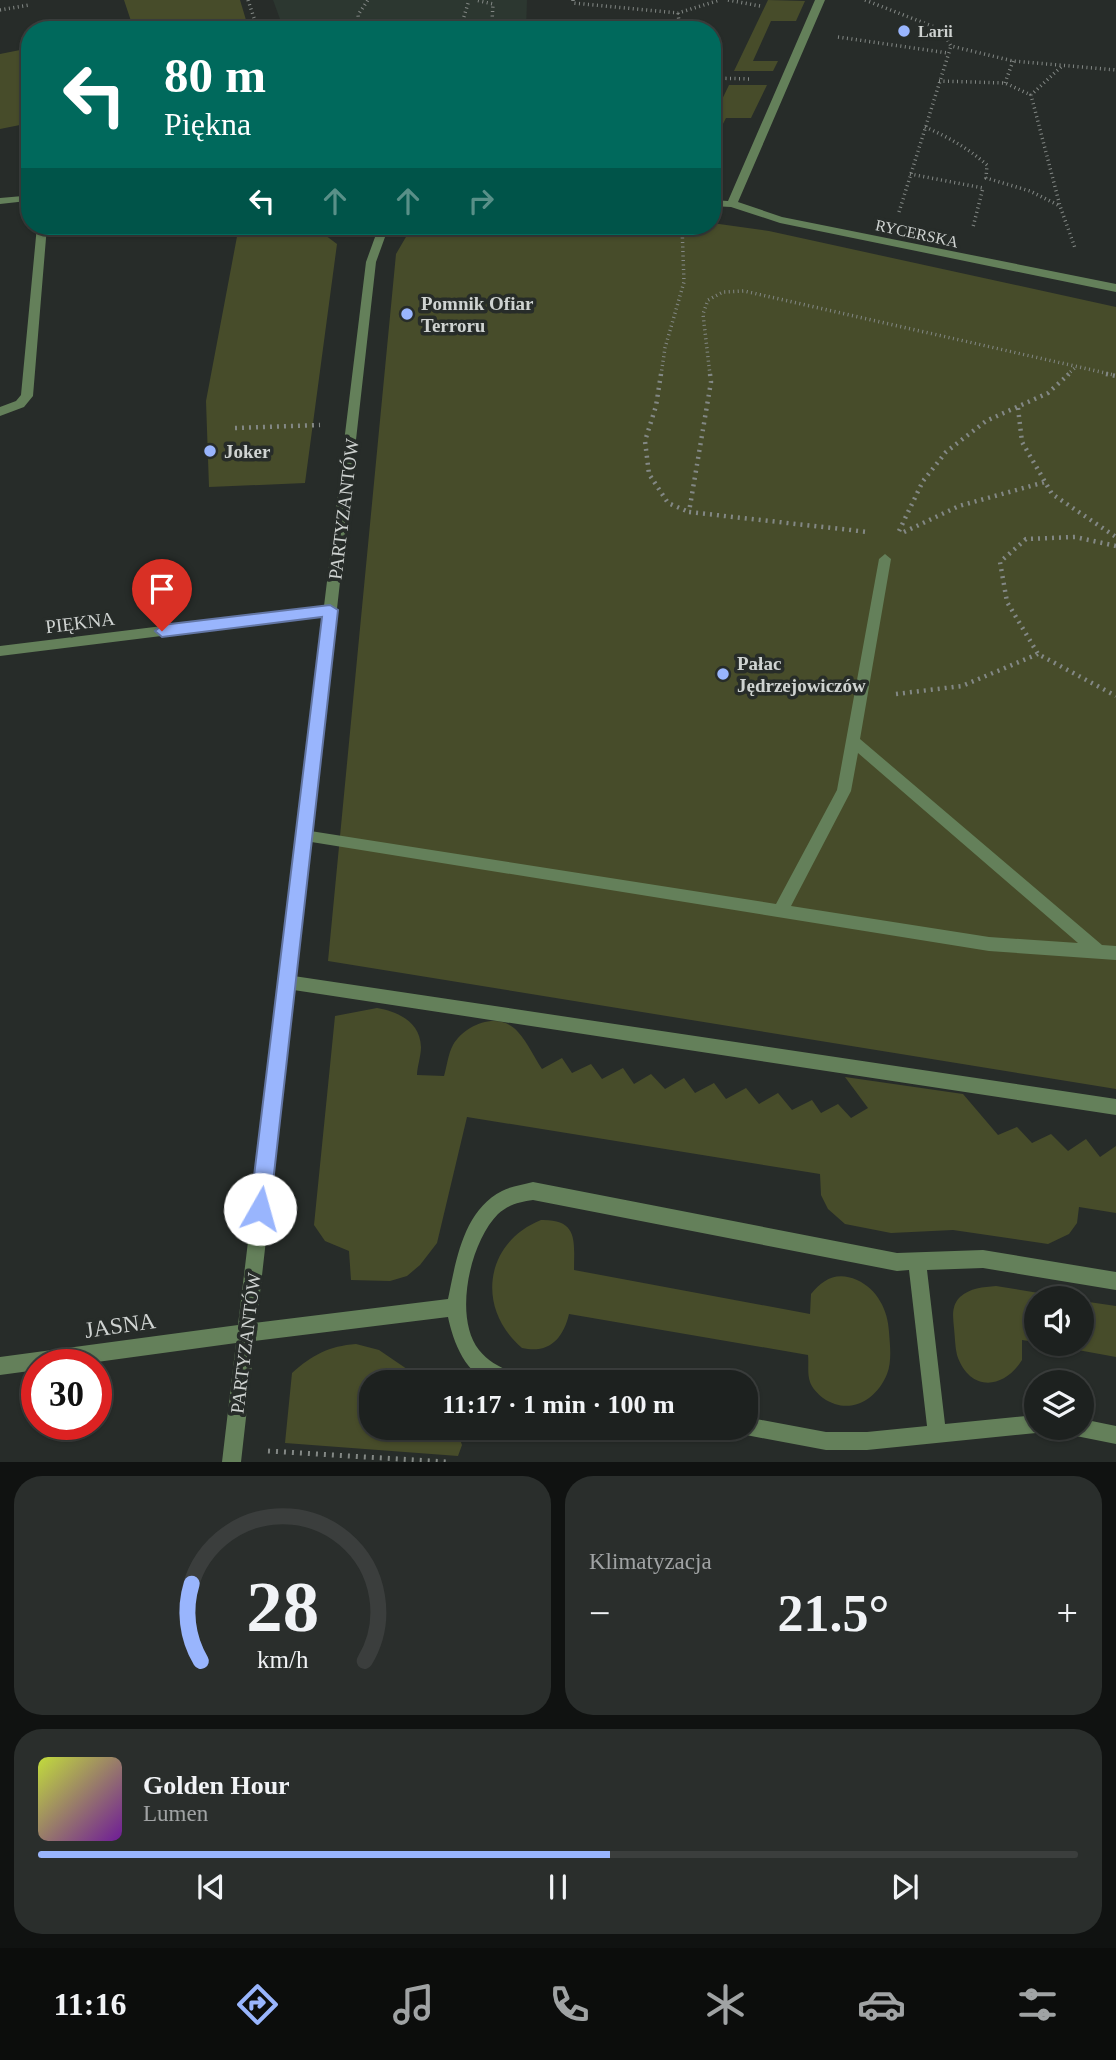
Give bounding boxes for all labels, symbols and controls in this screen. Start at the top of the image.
marker: Larii [896,23,912,39]
place label: Larii [918,23,953,40]
text: 80 m [164,48,266,103]
icon: left [49,49,140,140]
text: Piękna [164,106,251,142]
icon: left [243,182,281,220]
icon: ahead [316,182,354,220]
icon: ahead [389,182,427,220]
icon: right [462,182,500,220]
street label: RYCERSKA [874,216,960,251]
place label: Pomnik Ofiar Terroru [421,293,534,336]
marker: Pomnik Ofiar Terroru [399,306,415,322]
street label: PARTYZANTÓW [324,437,363,581]
place label: Joker [224,441,271,462]
marker: Joker [202,443,218,459]
pin [132,559,192,631]
icon: arrive [143,570,181,608]
street label: PIĘKNA [44,608,116,637]
place label: Pałac Jędrzejowiczów [737,653,866,696]
marker: Pałac Jędrzejowiczów [715,666,731,682]
position arrow [223,1172,297,1246]
street label: PARTYZANTÓW [226,1271,265,1415]
map controls [1024,1286,1094,1440]
button: sound [1024,1286,1094,1356]
street label: JASNA [83,1308,158,1343]
speed limit sign: 30 [21,1349,112,1440]
button: layers [1024,1370,1094,1440]
text: 11:17 · 1 min · 100 m [442,1390,675,1419]
text: Klimatyzacja [589,1549,712,1574]
text: 28 [246,1567,319,1648]
text: 21.5° [778,1585,889,1642]
text: − [589,1592,610,1634]
text: + [1057,1592,1078,1634]
text: km/h [257,1646,309,1673]
text: Golden Hour [143,1771,290,1800]
text: Lumen [143,1801,208,1826]
icon: previous [192,1868,230,1906]
icon: pause [539,1868,577,1906]
icon: next [886,1868,924,1906]
icon: directions [233,1980,282,2029]
icon: music [389,1980,438,2029]
icon: phone [545,1980,594,2029]
icon: climate [701,1980,750,2029]
icon: car [857,1980,906,2029]
icon: filters [1013,1980,1062,2029]
text: 11:16 [54,1986,126,2022]

